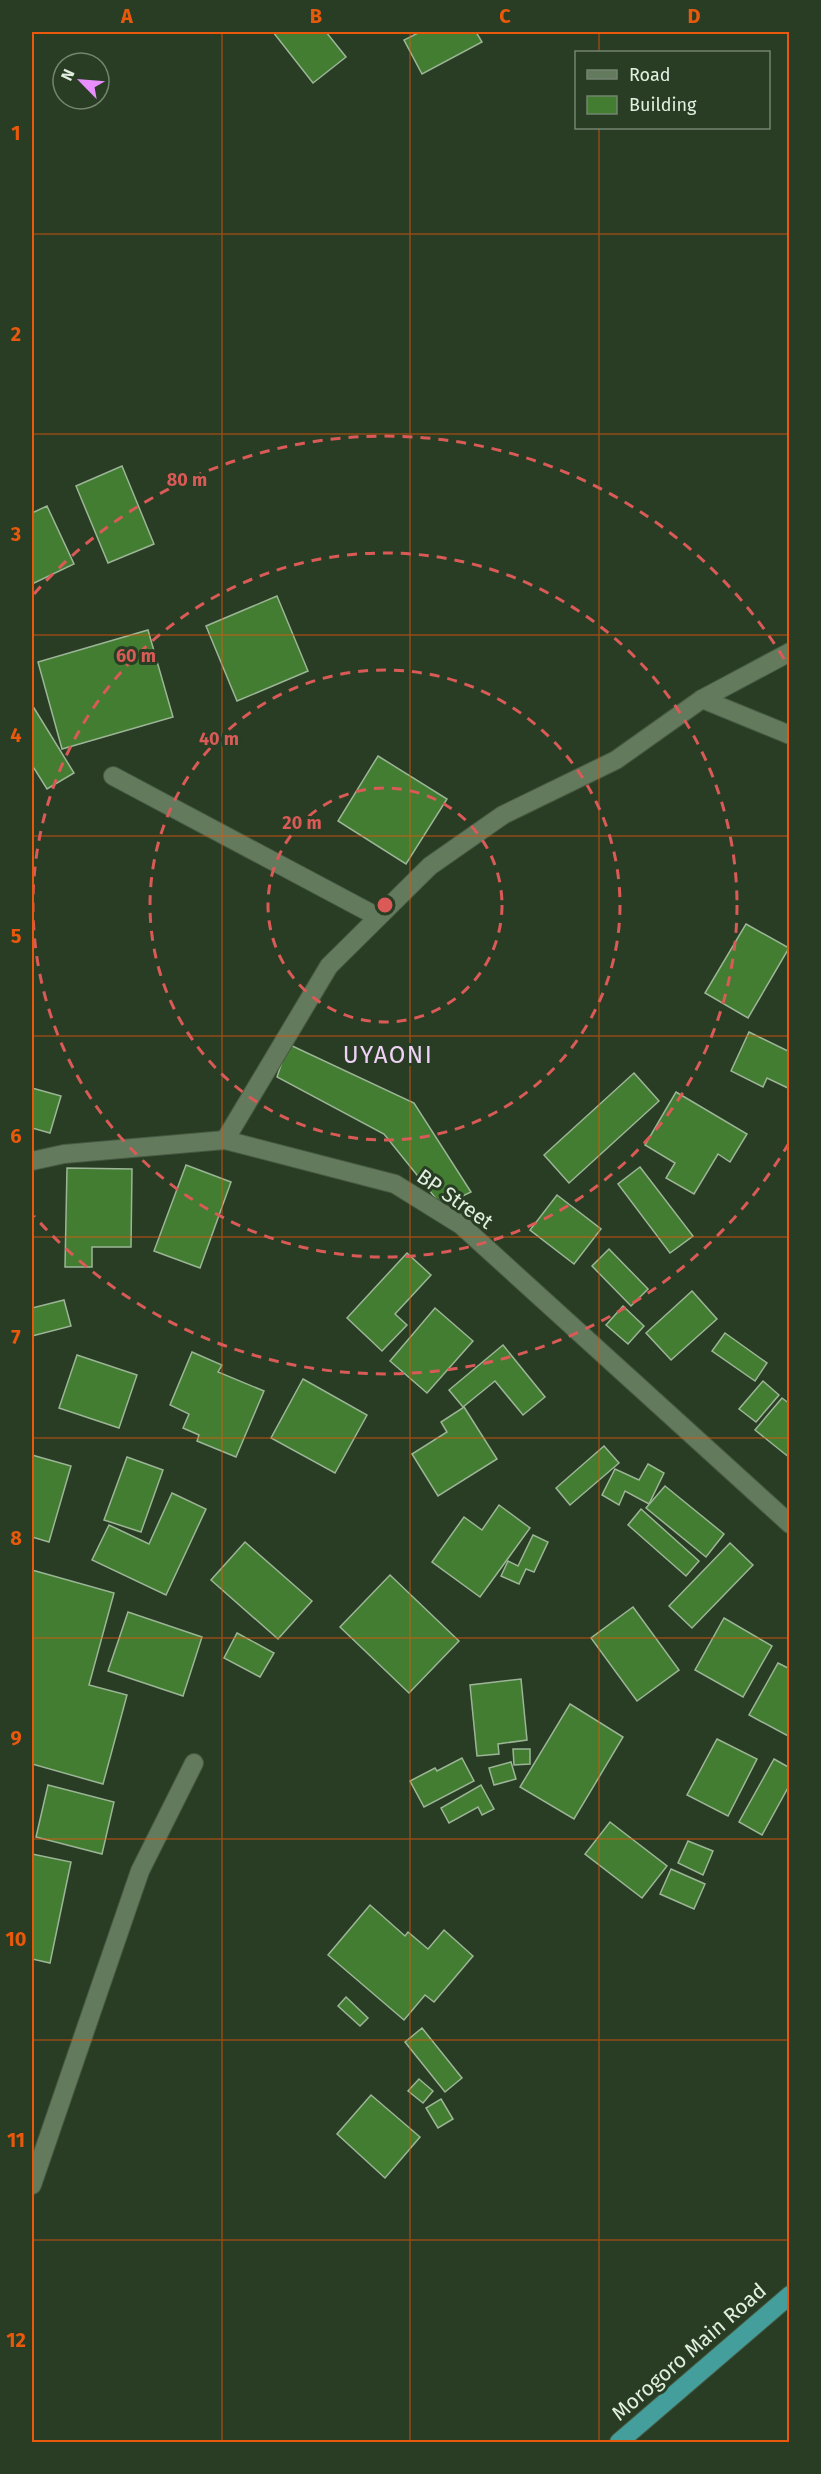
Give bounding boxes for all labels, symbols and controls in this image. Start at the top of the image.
text: A [120,4,134,28]
text: B [310,4,322,28]
text: C [499,4,511,28]
text: D [687,4,701,28]
north arrow [51,51,111,111]
legend [575,51,770,129]
text: Road [629,64,671,86]
text: N [57,66,79,84]
text: Building [629,94,697,116]
text: 1 [11,121,21,145]
text: 2 [11,322,21,346]
text: 80 m [167,469,207,491]
text: 3 [10,522,21,546]
text: 60 m [116,645,156,667]
text: 4 [10,723,22,747]
text: 40 m [199,728,239,750]
text: 20 m [282,812,322,834]
centre of rings [375,895,395,915]
text: 5 [11,924,22,948]
district label: UYAONI [343,1041,433,1069]
text: 6 [10,1124,22,1148]
street label: BP Street [412,1163,499,1235]
text: 7 [11,1325,21,1349]
text: 8 [10,1526,22,1550]
text: 9 [10,1726,22,1750]
text: 10 [6,1927,26,1951]
text: 11 [7,2128,25,2152]
street label: Morogoro Main Road [606,2278,772,2426]
text: 12 [6,2328,26,2352]

